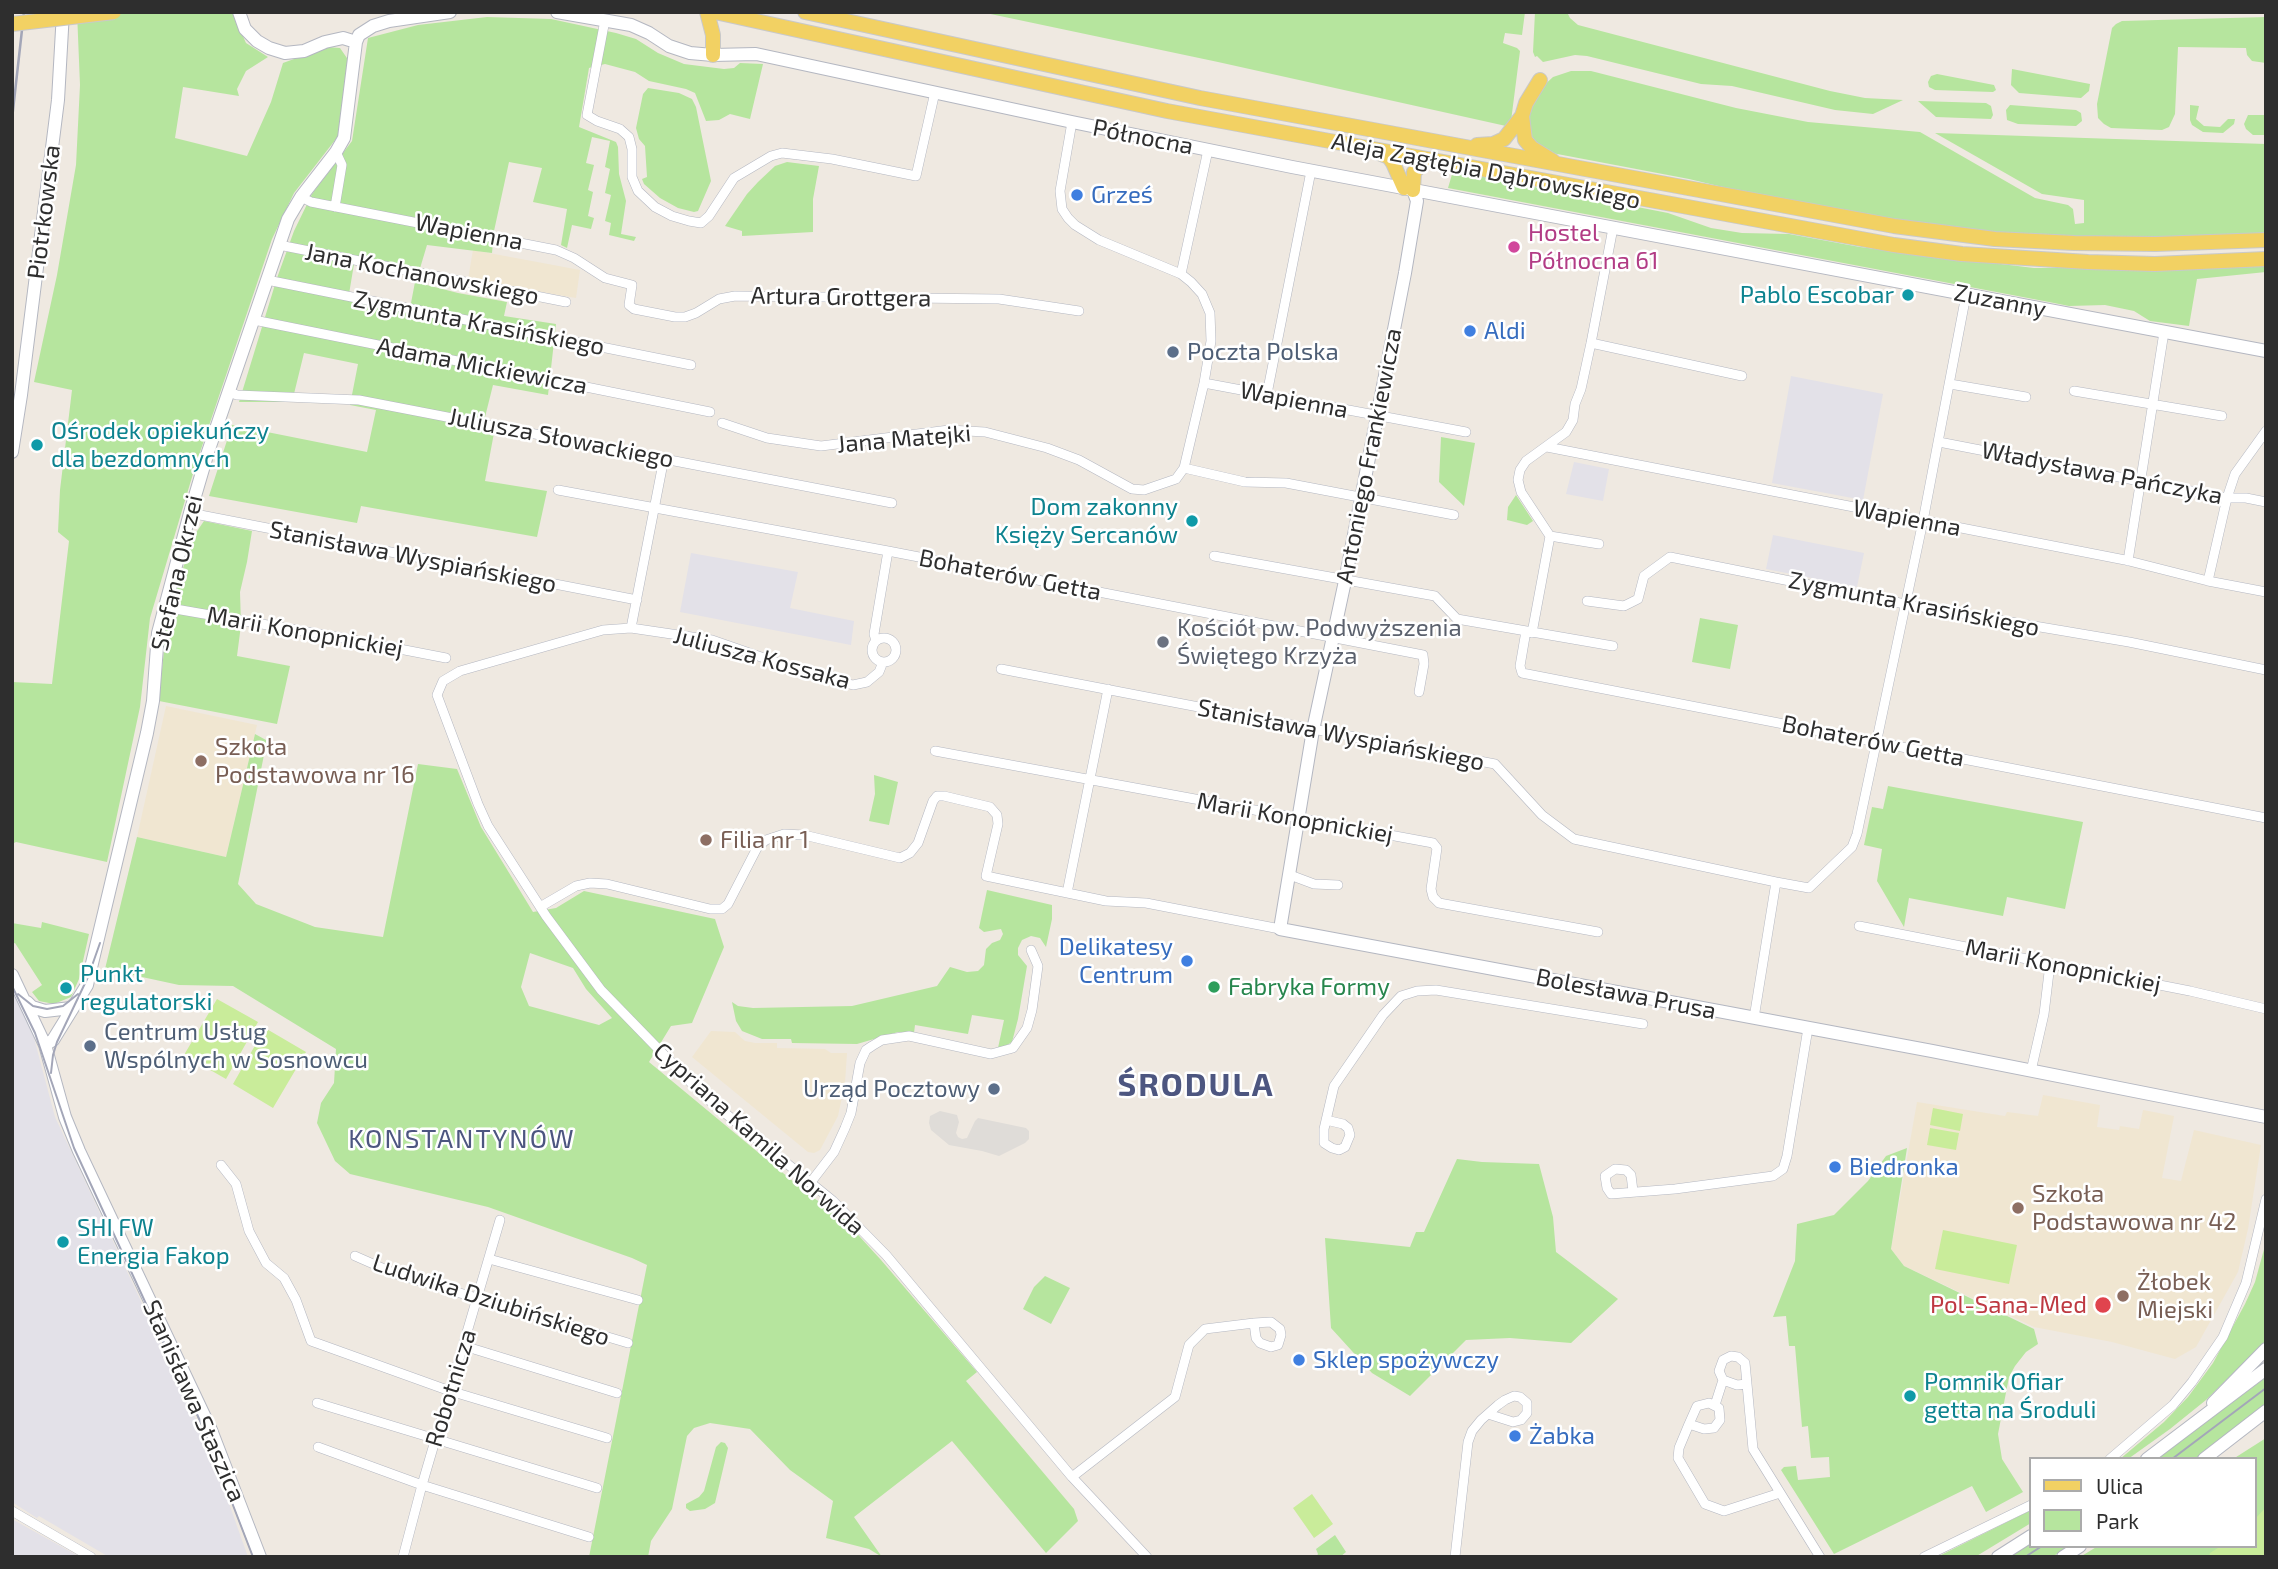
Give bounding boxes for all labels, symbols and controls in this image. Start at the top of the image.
street label: Północna [1090,113,1196,161]
street label: Aleja Zagłębia Dąbrowskiego [1329,127,1643,215]
street label: Piotrkowska [21,143,67,281]
place label: Grześ [1091,181,1153,209]
marker: Grześ [1069,187,1085,203]
street label: Wapienna [413,207,525,257]
place label: Hostel Północna 61 [1528,219,1659,275]
street label: Jana Kochanowskiego [303,237,541,311]
marker: Hostel Północna 61 [1506,239,1522,255]
street label: Zuzanny [1951,278,2049,324]
street label: Artura Grottgera [750,281,932,313]
place label: Pablo Escobar [1740,281,1894,309]
street label: Zygmunta Krasińskiego [351,285,607,361]
marker: Pablo Escobar [1900,287,1916,303]
place label: Aldi [1484,317,1526,345]
marker: Aldi [1462,323,1478,339]
street label: Antoniego Frankiewicza [1330,326,1408,586]
street label: Adama Mickiewicza [374,331,590,401]
place label: Poczta Polska [1187,338,1339,366]
marker: Poczta Polska [1165,344,1181,360]
street label: Wapienna [1238,375,1350,425]
street label: Juliusza Słowackiego [446,402,676,474]
place label: Ośrodek opiekuńczy dla bezdomnych [51,417,269,473]
street label: Jana Matejki [836,419,972,459]
street label: Władysława Pańczyka [1979,435,2225,511]
marker: Ośrodek opiekuńczy dla bezdomnych [29,437,45,453]
street label: Stefana Okrzei [145,492,209,654]
place label: Dom zakonny Księży Sercanów [995,493,1178,549]
street label: Wapienna [1851,493,1963,543]
marker: Dom zakonny Księży Sercanów [1184,513,1200,529]
street label: Stanisława Wyspiańskiego [267,515,559,599]
street label: Bohaterów Getta [916,543,1104,607]
street label: Zygmunta Krasińskiego [1786,566,2042,642]
street label: Marii Konopnickiej [205,601,405,663]
place label: Kościół pw. Podwyższenia Świętego Krzyża [1177,614,1462,670]
street label: Juliusza Kossaka [670,621,854,695]
marker: Kościół pw. Podwyższenia Świętego Krzyża [1155,634,1171,650]
street label: Stanisława Wyspiańskiego [1195,693,1487,777]
street label: Bohaterów Getta [1779,709,1967,773]
place label: Szkoła Podstawowa nr 16 [215,733,415,789]
marker: Szkoła Podstawowa nr 16 [193,753,209,769]
street label: Marii Konopnickiej [1195,787,1395,849]
place label: Filia nr 1 [720,826,809,854]
marker: Filia nr 1 [698,832,714,848]
place label: Delikatesy Centrum [1059,933,1173,989]
street label: Marii Konopnickiej [1963,933,2163,999]
marker: Delikatesy Centrum [1179,953,1195,969]
place label: Punkt regulatorski [80,960,212,1016]
street label: Bolesława Prusa [1534,962,1718,1026]
place label: Fabryka Formy [1228,973,1390,1001]
marker: Fabryka Formy [1206,979,1222,995]
marker: Punkt regulatorski [58,980,74,996]
place label: Centrum Usług Wspólnych w Sosnowcu [104,1018,368,1074]
street label: Cypriana Kamila Norwida [648,1037,870,1241]
marker: Centrum Usług Wspólnych w Sosnowcu [82,1038,98,1054]
district label: ŚRODULA [1118,1066,1274,1104]
place label: Urząd Pocztowy [803,1075,980,1103]
marker: Urząd Pocztowy [986,1081,1002,1097]
district label: KONSTANTYNÓW [350,1123,574,1155]
place label: Biedronka [1849,1153,1959,1181]
marker: Biedronka [1827,1159,1843,1175]
place label: Szkoła Podstawowa nr 42 [2032,1180,2237,1236]
marker: Szkoła Podstawowa nr 42 [2010,1200,2026,1216]
place label: SHI FW Energia Fakop [77,1214,230,1270]
marker: SHI FW Energia Fakop [55,1234,71,1250]
street label: Ludwika Dziubińskiego [369,1248,613,1352]
place label: Żłobek Miejski [2137,1268,2213,1324]
marker: Żłobek Miejski [2115,1288,2131,1304]
place label: Pol-Sana-Med [1930,1291,2087,1319]
marker: Pol-Sana-Med [2093,1295,2113,1315]
street label: Stanisława Staszica [137,1296,251,1506]
street label: Robotnicza [419,1326,483,1450]
place label: Sklep spożywczy [1313,1346,1499,1374]
marker: Sklep spożywczy [1291,1352,1307,1368]
place label: Pomnik Ofiar getta na Środuli [1924,1368,2096,1424]
marker: Pomnik Ofiar getta na Środuli [1902,1388,1918,1404]
place label: Żabka [1529,1422,1595,1450]
marker: Żabka [1507,1428,1523,1444]
legend [2030,1457,2257,1548]
text: Ulica [2096,1473,2143,1498]
text: Park [2096,1508,2139,1533]

